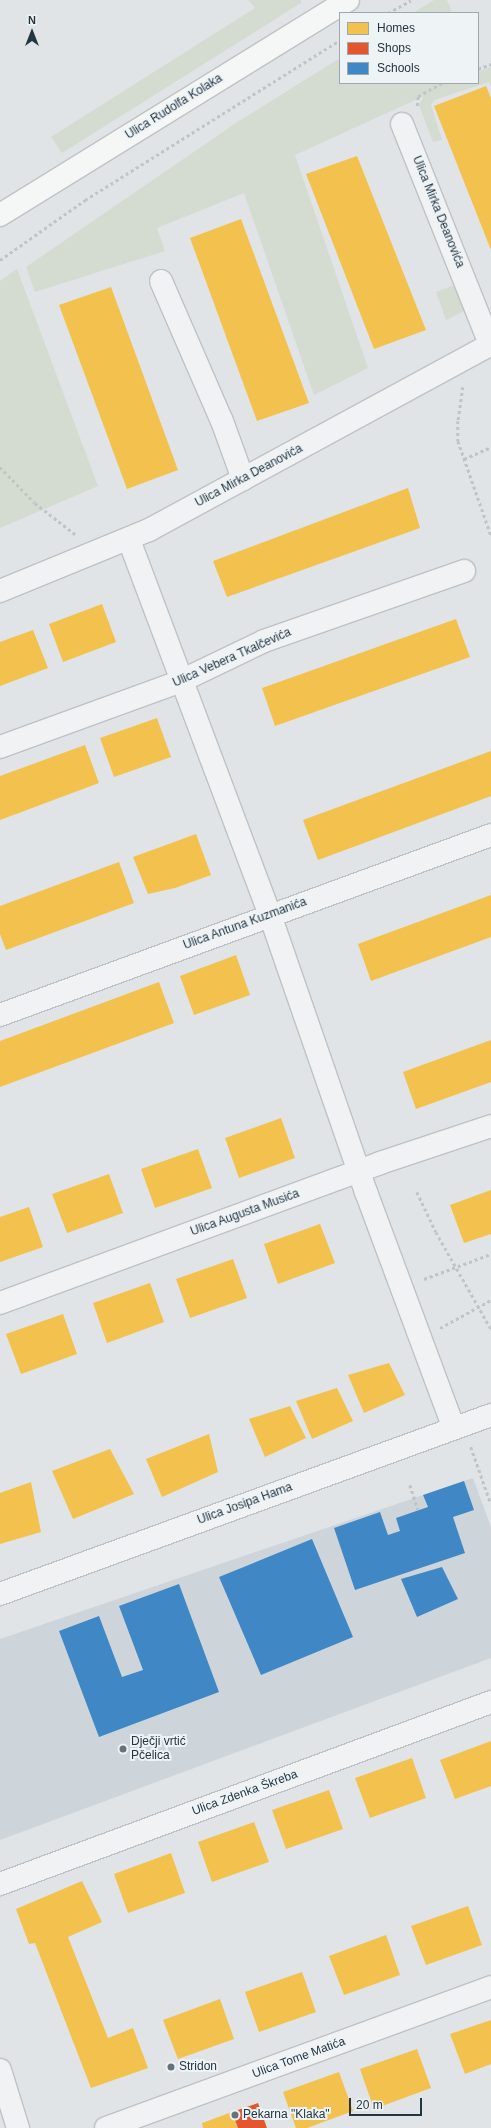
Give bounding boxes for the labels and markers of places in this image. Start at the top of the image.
place label: Dječji vrtić Pčelica [131,1735,186,1763]
marker: Dječji vrtić Pčelica [118,1744,128,1754]
place label: Stridon [179,2060,217,2074]
marker: Stridon [166,2062,176,2072]
place label: Pekarna "Klaka" [243,2108,330,2122]
marker: Pekarna "Klaka" [230,2110,240,2120]

